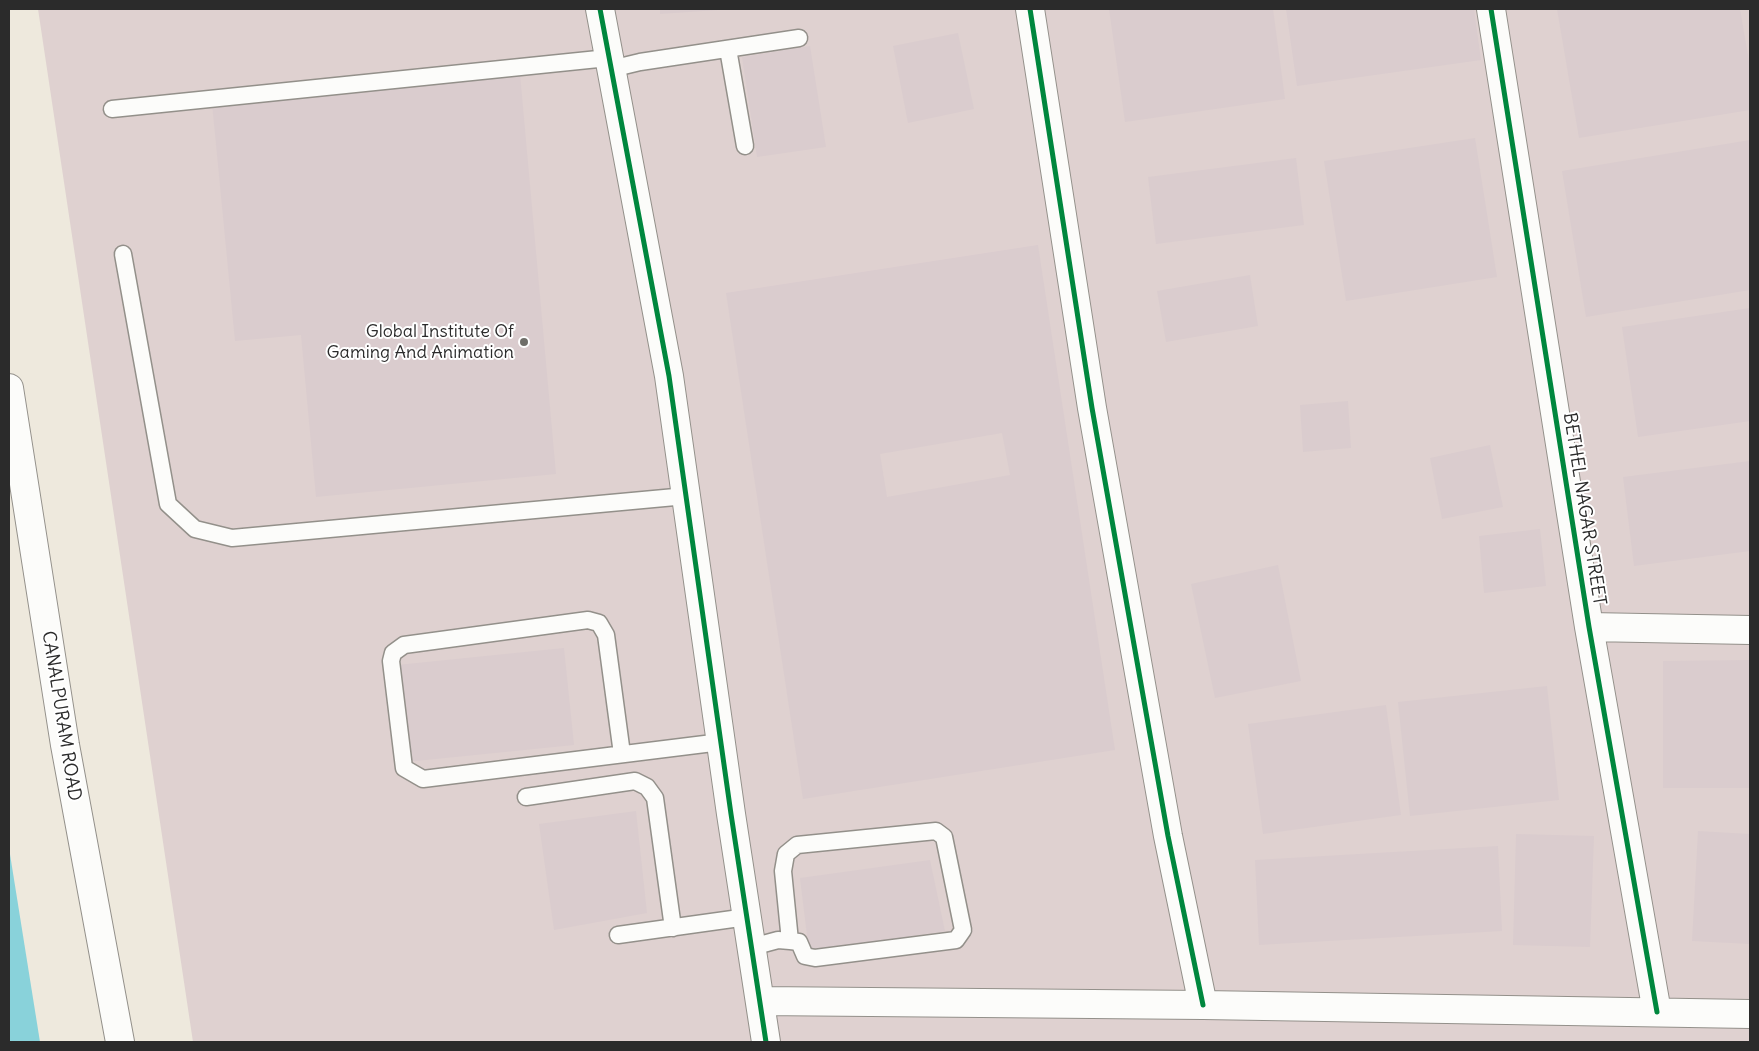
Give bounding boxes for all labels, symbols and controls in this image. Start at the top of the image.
place label: Global Institute Of Gaming And Animation [327,321,514,364]
marker: Global Institute Of Gaming And Animation [518,336,530,348]
street label: BETHEL NAGAR STREET [1558,411,1610,607]
street label: CANALPURAM ROAD [37,629,85,803]

